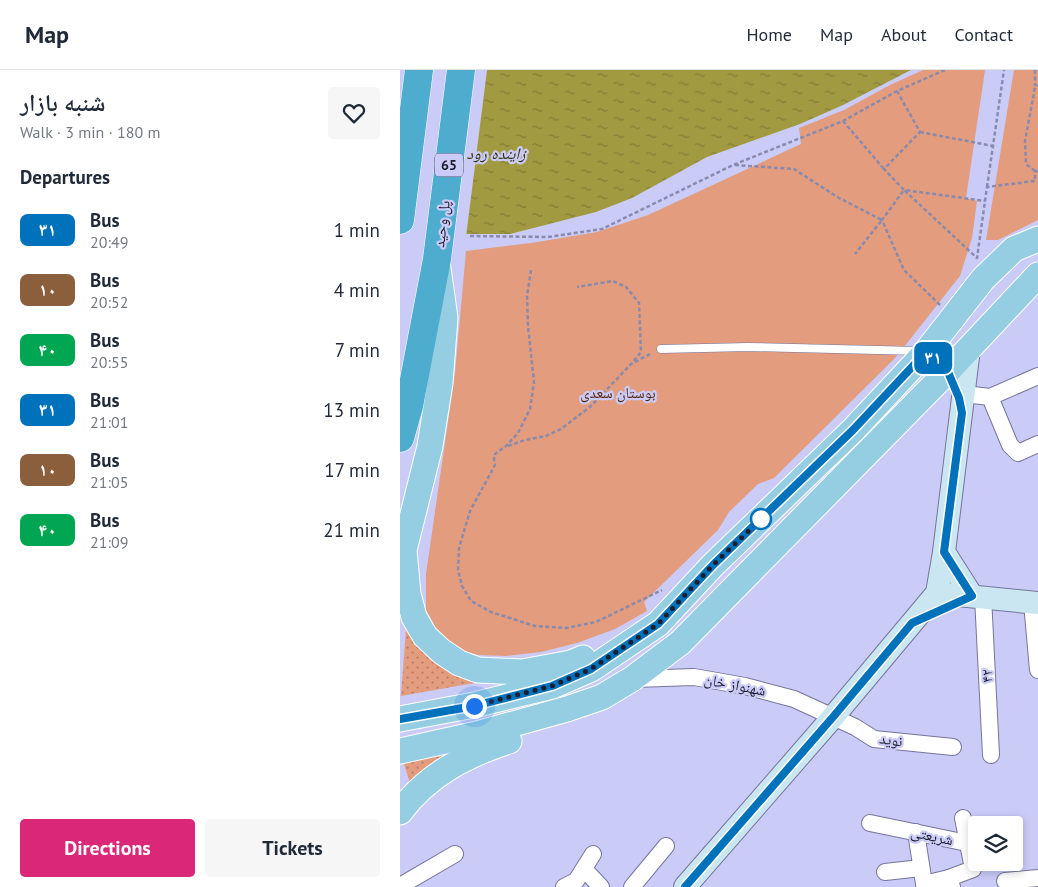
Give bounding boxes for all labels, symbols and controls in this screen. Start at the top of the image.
text: Map [25,19,69,50]
text: Home [746,23,792,46]
text: Map [820,23,853,46]
text: About [881,23,927,46]
text: Contact [955,23,1013,46]
text: شنبه بازار [20,87,106,118]
button: heart [328,87,380,139]
text: Walk · 3 min · 180 m [20,122,160,142]
water label: زاینده رود [467,143,527,163]
road number: 65 [435,154,463,176]
text: Departures [20,165,110,189]
street label: پل وحید [429,199,455,249]
text: Bus [90,208,119,232]
text: ۳۱ [39,218,56,241]
text: 1 min [334,218,380,242]
text: 20:49 [90,232,128,252]
text: Bus [90,268,119,292]
text: ۱۰ [39,278,56,301]
text: 4 min [334,278,380,302]
text: 20:52 [90,292,128,312]
text: Bus [90,328,119,352]
text: ۴۰ [39,338,56,361]
text: 7 min [335,338,380,362]
line badge: ۳۱ [910,342,956,374]
text: ۳۱ [924,346,942,369]
text: 20:55 [90,352,128,372]
park label: بوستان سعدی [580,383,656,403]
text: Bus [90,388,119,412]
text: ۳۱ [39,398,56,421]
text: 13 min [323,398,380,422]
text: 21:01 [90,412,128,432]
text: Bus [90,448,119,472]
text: ۱۰ [39,458,56,481]
text: 17 min [324,458,380,482]
text: 21:05 [90,472,128,492]
text: Bus [90,508,119,532]
unlabelled marker [750,508,772,530]
text: ۴۰ [39,518,56,541]
text: 21 min [323,518,380,542]
text: 21:09 [90,532,128,552]
street label: شهنواز خان [702,669,768,701]
street label: ۴۲ [977,669,996,683]
your location [462,694,487,719]
street label: نوید [878,728,904,751]
map controls [968,816,1023,871]
button: layers [968,816,1023,871]
button: Directions [20,819,195,877]
button: Tickets [205,819,380,877]
street label: شریعتی [909,822,955,850]

